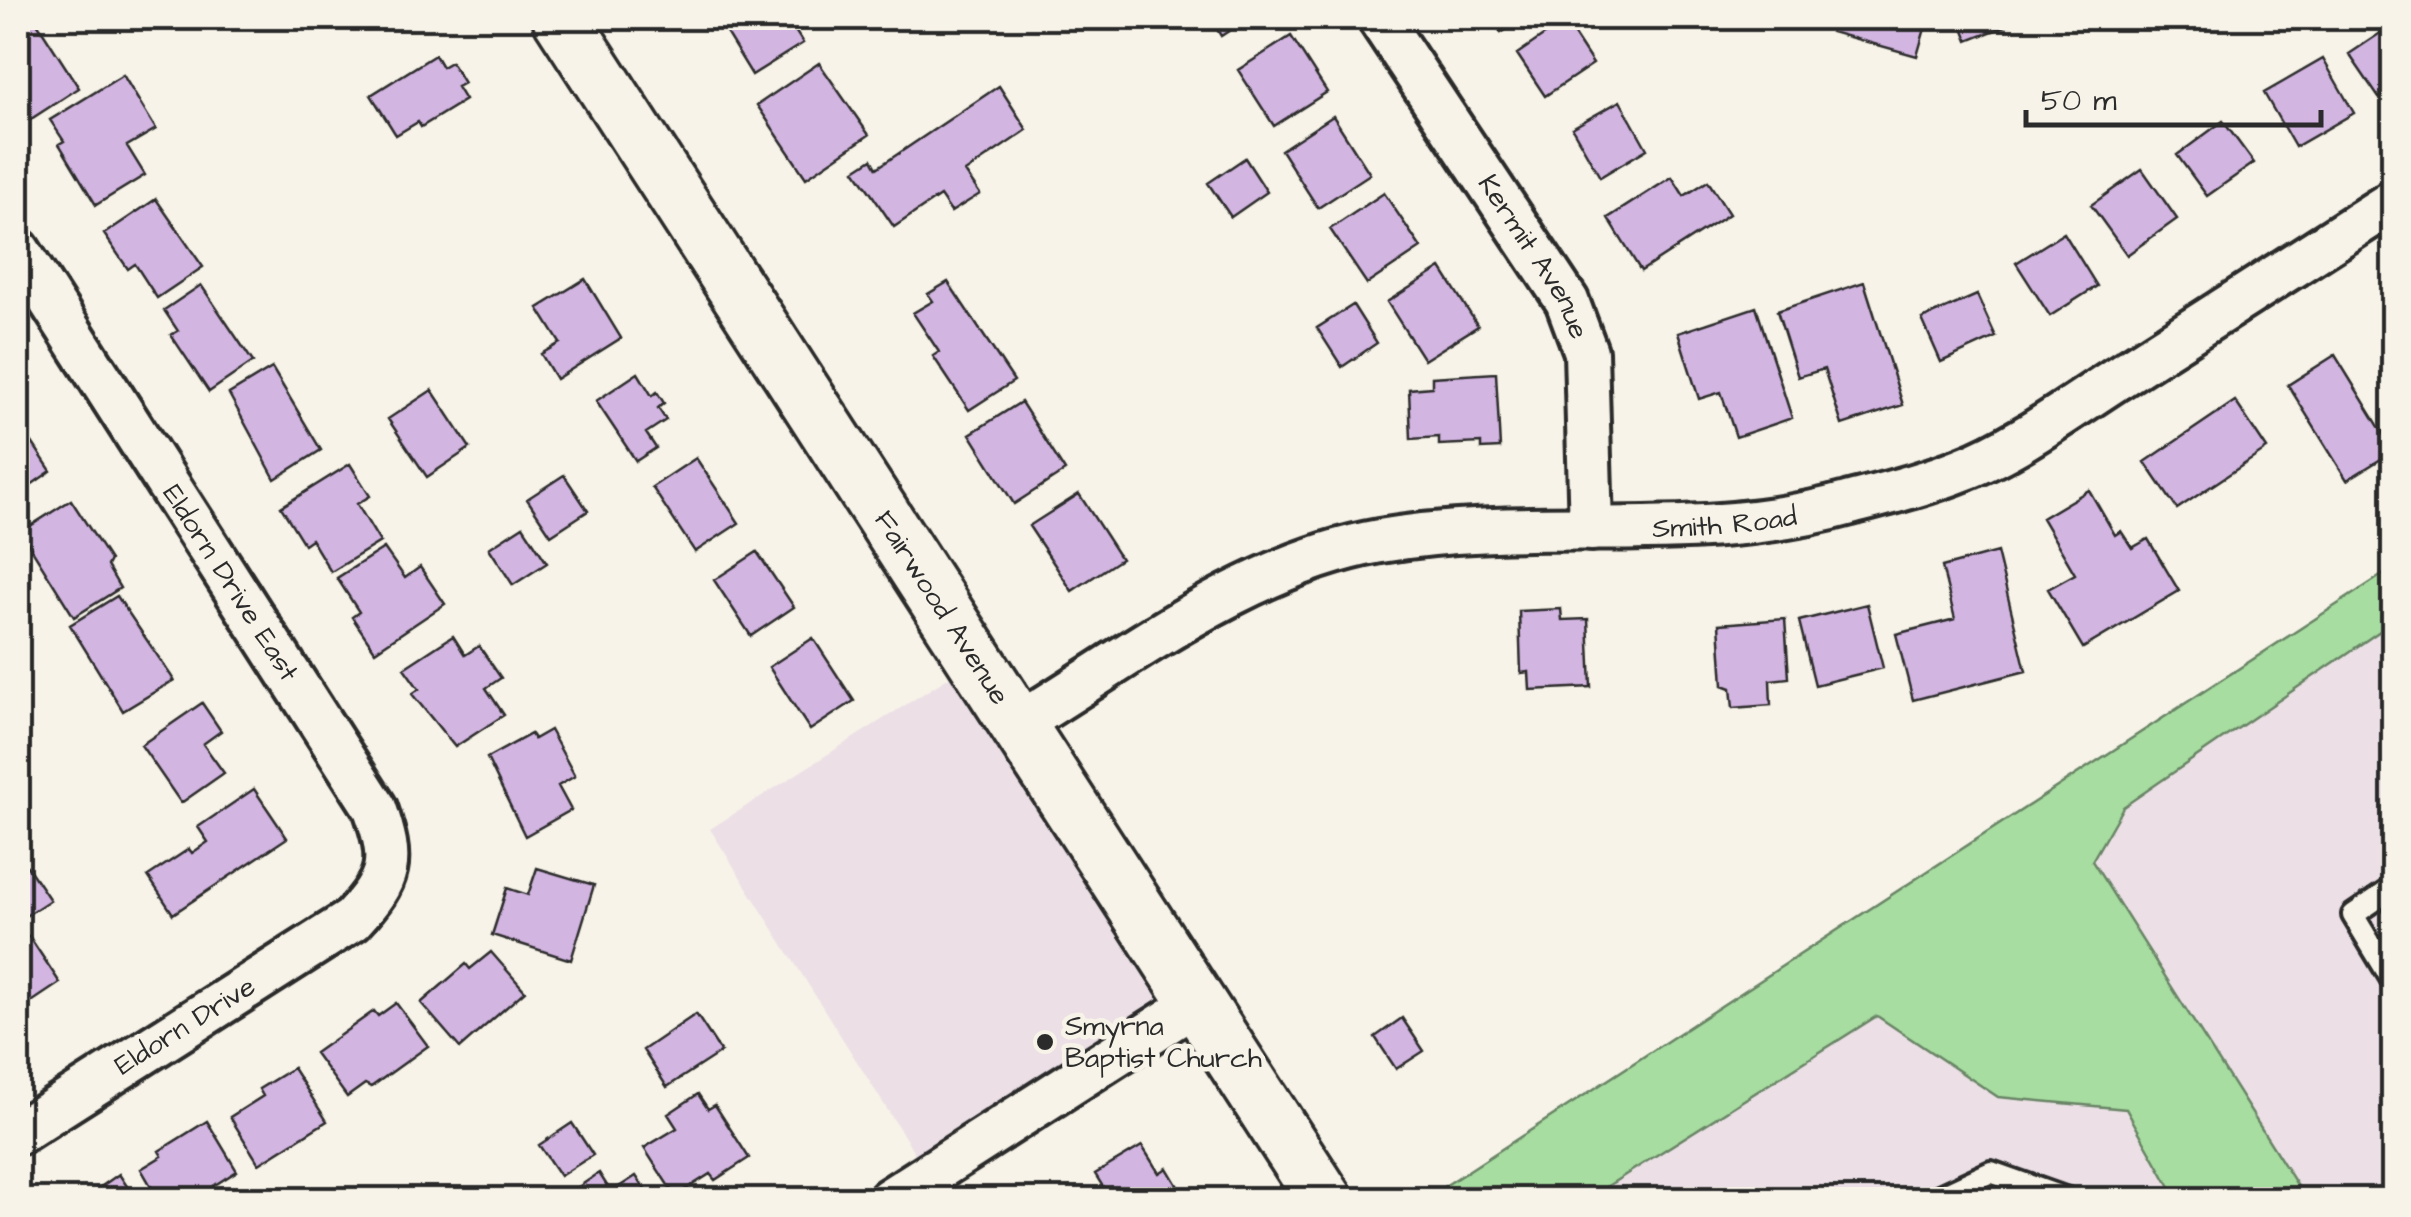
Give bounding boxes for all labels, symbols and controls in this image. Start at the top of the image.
scale bar [2026,65,2321,127]
text: 50 m [2041,80,2117,122]
street label: Kermit Avenue [1469,167,1599,344]
street label: Eldorn Drive East [153,477,309,689]
street label: Smith Road [1652,496,1800,548]
street label: Fairwood Avenue [865,503,1019,712]
street label: Eldorn Drive [107,967,263,1085]
place label: Smyrna Baptist Church [1065,1007,1262,1078]
marker: Smyrna Baptist Church [1034,1031,1056,1053]

